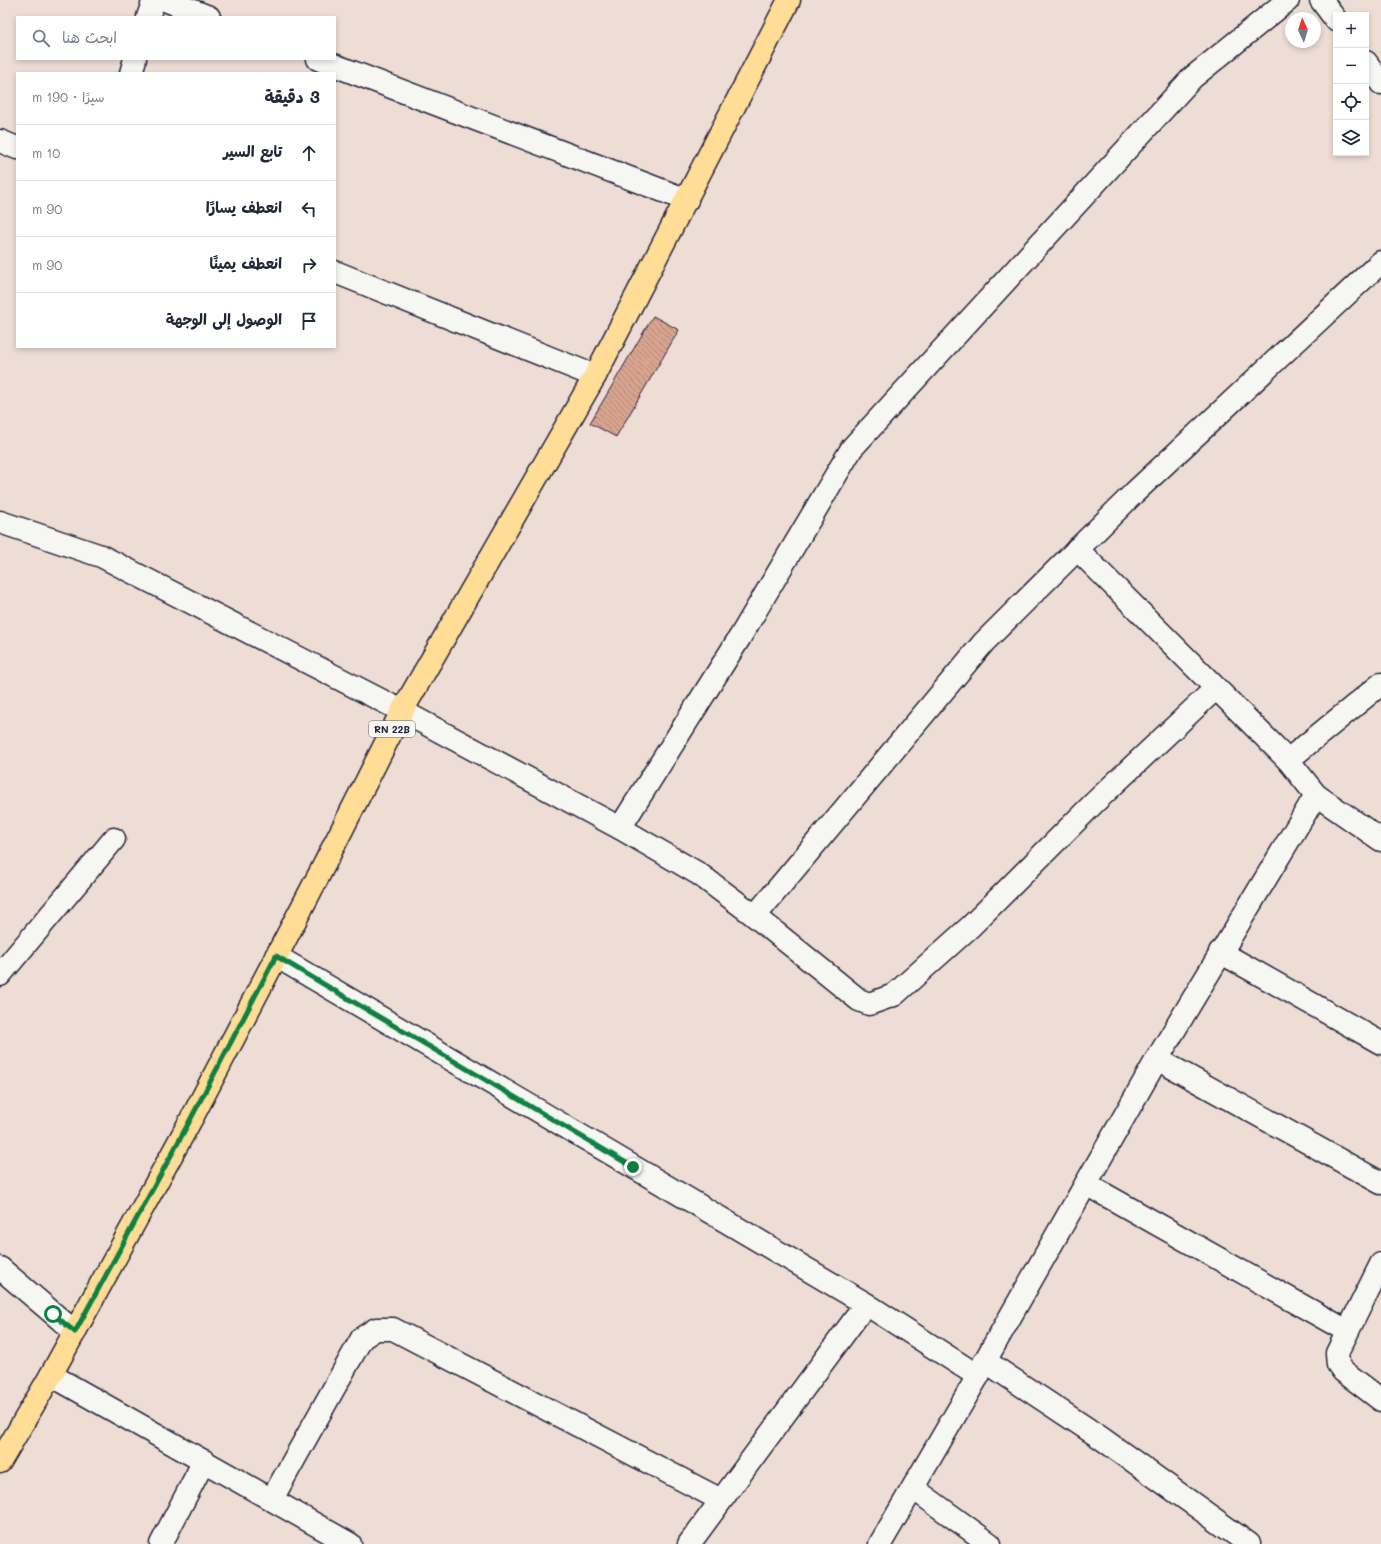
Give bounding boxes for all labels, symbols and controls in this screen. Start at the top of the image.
north arrow [1285,12,1321,48]
map controls [1333,12,1369,156]
button: + [1333,12,1369,48]
search box [16,16,336,60]
icon: search [30,27,52,49]
text: ابحث هنا [62,27,117,47]
button: − [1333,48,1369,84]
button: locate [1333,84,1369,120]
text: 3 دقيقة [264,85,320,107]
text: سيرًا · 190 m [32,88,105,105]
button: layers [1333,120,1369,156]
text: تابع السير [223,141,282,161]
icon: ahead [298,142,320,164]
text: 10 m [32,144,60,161]
text: انعطف يسارًا [206,197,282,217]
icon: left [298,198,320,220]
text: 90 m [32,200,62,217]
text: انعطف يمينًا [210,253,282,273]
icon: right [298,254,320,276]
text: 90 m [32,256,62,273]
text: الوصول إلى الوجهة [166,309,282,329]
icon: arrive [298,310,320,332]
road number: RN 22B [369,721,415,737]
route end [624,1158,642,1176]
route start [44,1305,62,1323]

